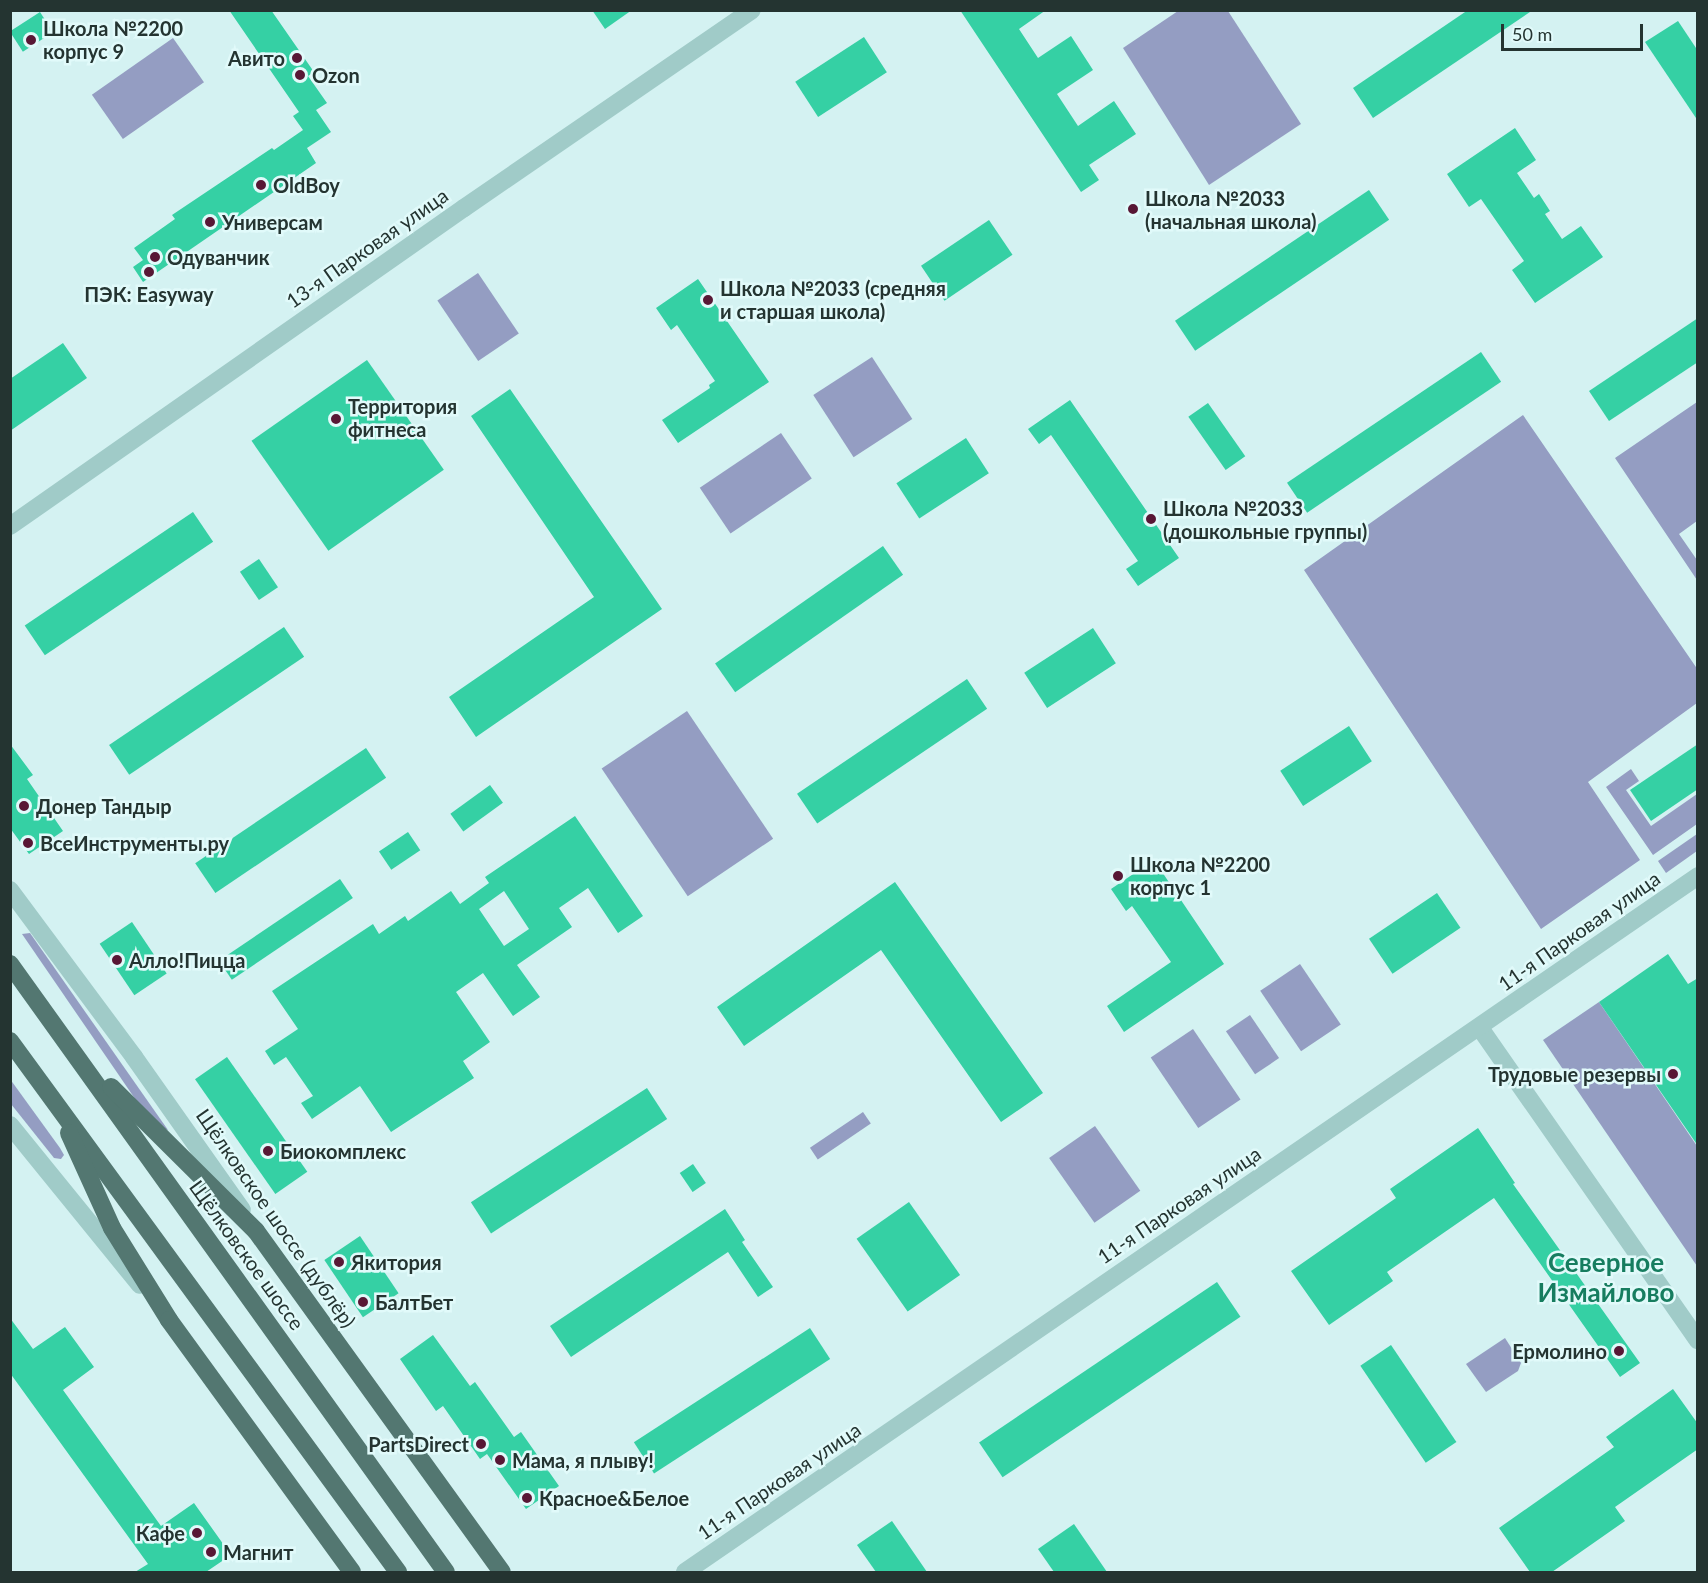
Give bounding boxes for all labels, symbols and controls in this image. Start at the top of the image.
scale bar [1504,12,1646,50]
place label: Школа №2200 корпус 9 [43,16,183,63]
text: 50 m [1512,23,1552,45]
marker: Школа №2200 корпус 9 [24,33,38,47]
place label: Авито [228,46,285,70]
marker: Авито [290,51,304,65]
place label: Ozon [312,63,360,87]
marker: Ozon [293,68,307,82]
place label: OldBoy [273,173,340,197]
marker: OldBoy [254,178,268,192]
street label: 13-я Парковая улица [282,183,452,313]
place label: Школа №2033 (начальная школа) [1145,186,1316,233]
marker: Школа №2033 (начальная школа) [1126,202,1140,216]
place label: Универсам [222,210,323,234]
marker: Универсам [203,215,217,229]
place label: Одуванчик [167,245,270,269]
marker: Одуванчик [148,250,162,264]
marker: ПЭК: Easyway [142,265,156,279]
place label: Школа №2033 (средняя и старшая школа) [720,276,946,323]
place label: ПЭК: Easyway [84,282,214,306]
marker: Школа №2033 (средняя и старшая школа) [701,293,715,307]
place label: Территория фитнеса [348,395,457,442]
marker: Территория фитнеса [329,412,343,426]
place label: Школа №2033 (дошкольные группы) [1163,496,1367,543]
marker: Школа №2033 (дошкольные группы) [1144,512,1158,526]
place label: Донер Тандыр [36,794,172,818]
marker: Донер Тандыр [17,799,31,813]
place label: ВсеИнструменты.ру [40,831,229,855]
marker: ВсеИнструменты.ру [21,836,35,850]
place label: Школа №2200 корпус 1 [1130,852,1270,899]
street label: 11-я Парковая улица [1494,866,1664,996]
marker: Школа №2200 корпус 1 [1111,869,1125,883]
place label: Алло!Пицца [129,948,245,972]
marker: Алло!Пицца [110,953,124,967]
place label: Трудовые резервы [1488,1062,1661,1086]
marker: Трудовые резервы [1666,1067,1680,1081]
street label: Щёлковское шоссе (дублёр) [191,1104,361,1332]
place label: Биокомплекс [280,1139,406,1163]
street label: 11-я Парковая улица [1093,1141,1265,1269]
marker: Биокомплекс [261,1144,275,1158]
street label: Щёлковское шоссе [185,1176,309,1334]
district label: Северное Измайлово [1538,1247,1674,1308]
place label: Якитория [351,1250,442,1274]
marker: Якитория [332,1255,346,1269]
place label: БалтБет [375,1290,453,1314]
marker: БалтБет [356,1295,370,1309]
place label: Ермолино [1512,1339,1607,1363]
marker: Ермолино [1612,1344,1626,1358]
street label: 11-я Парковая улица [693,1417,865,1545]
place label: PartsDirect [368,1432,469,1456]
marker: PartsDirect [474,1437,488,1451]
place label: Мама, я плыву! [512,1448,654,1472]
marker: Мама, я плыву! [493,1453,507,1467]
place label: Красное&Белое [539,1486,689,1510]
marker: Красное&Белое [520,1491,534,1505]
place label: Кафе [136,1521,185,1545]
marker: Кафе [190,1526,204,1540]
place label: Магнит [223,1540,294,1564]
marker: Магнит [204,1545,218,1559]

